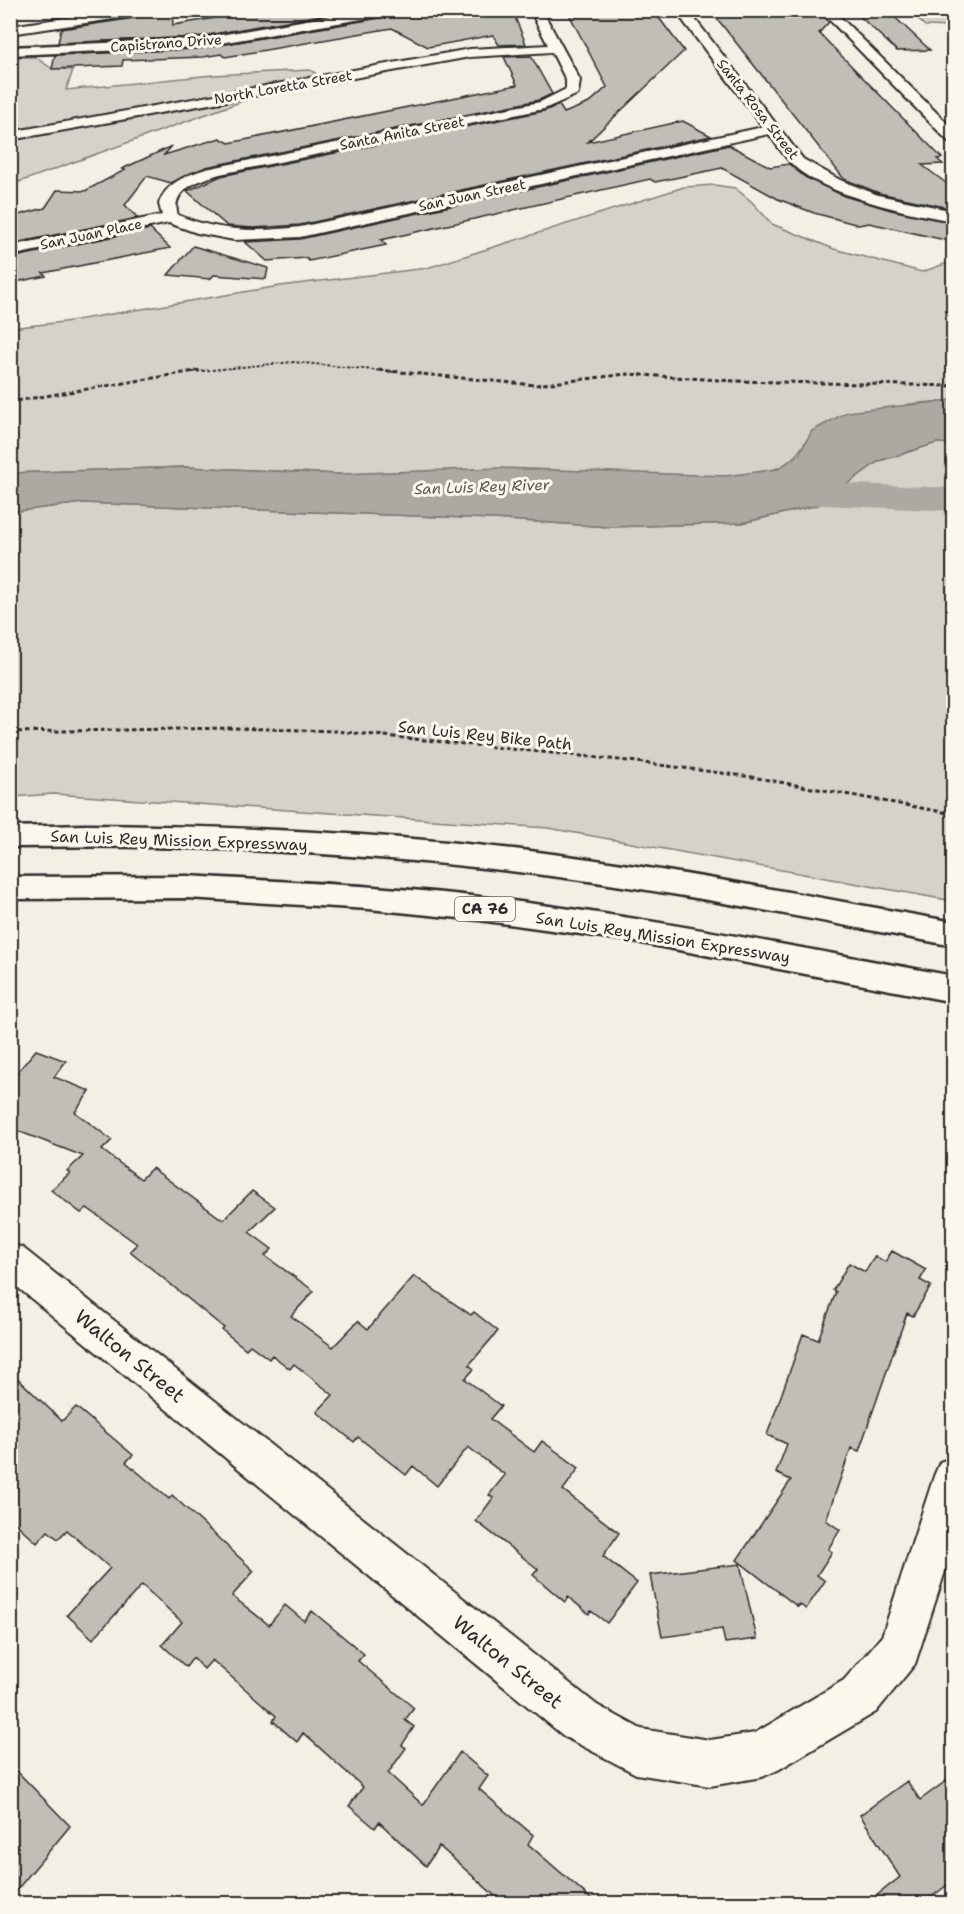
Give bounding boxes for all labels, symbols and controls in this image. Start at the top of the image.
street label: Capistrano Drive [110,30,222,56]
street label: Santa Rosa Street [713,55,803,163]
street label: North Loretta Street [213,66,353,108]
street label: Santa Anita Street [338,112,466,154]
street label: San Juan Street [417,175,527,215]
street label: San Juan Place [38,214,144,254]
water label: San Luis Rey River [414,475,551,499]
street label: San Luis Rey Bike Path [397,716,573,755]
street label: San Luis Rey Mission Expressway [50,826,308,855]
road number: CA 76 [455,897,515,921]
street label: San Luis Rey Mission Expressway [534,907,792,968]
street label: Walton Street [70,1304,190,1408]
street label: Walton Street [448,1610,568,1714]

